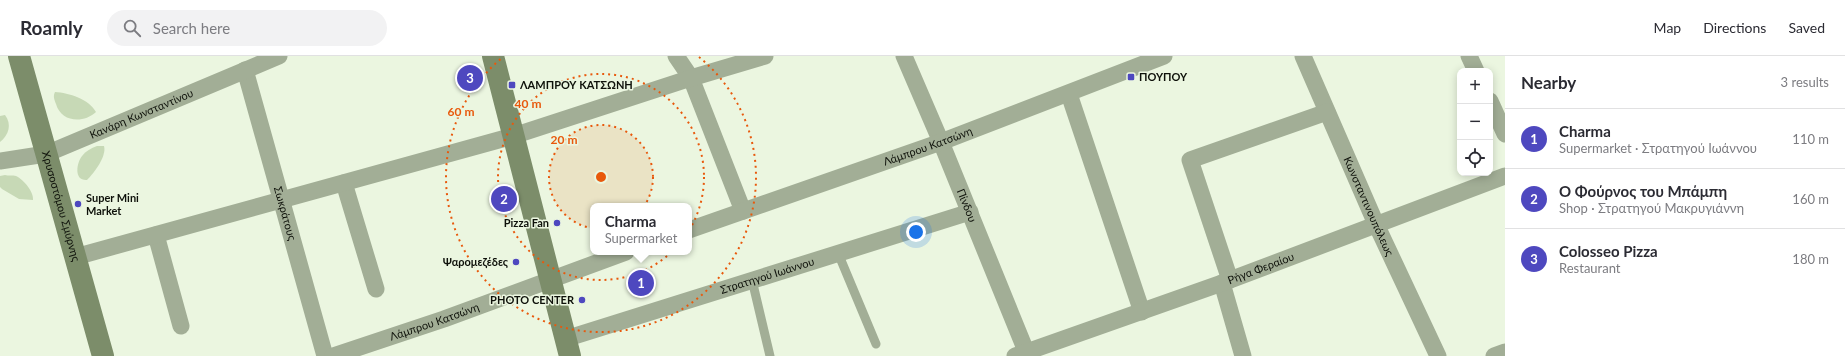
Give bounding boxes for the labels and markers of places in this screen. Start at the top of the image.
pin: 3 [457,63,483,93]
place label: ΠΟΥΠΟΥ [1139,70,1188,83]
marker: ΠΟΥΠΟΥ [1126,72,1136,82]
place label: ΛΑΜΠΡΟΥ ΚΑΤΣΏΝΗ [519,78,633,91]
marker: ΛΑΜΠΡΟΥ ΚΑΤΣΏΝΗ [507,80,517,90]
centre of rings [594,170,608,184]
pin: 2 [491,184,517,214]
place label: Super Mini Market [86,191,139,217]
marker: Super Mini Market [73,199,83,209]
place label: Pizza Fan [504,216,549,229]
marker: Pizza Fan [552,218,562,228]
place label: Ψαρομεζέδες [443,255,509,269]
marker: Ψαρομεζέδες [511,257,521,267]
pin: 1 [628,268,654,298]
place label: PHOTO CENTER [490,293,575,306]
marker: PHOTO CENTER [577,295,587,305]

